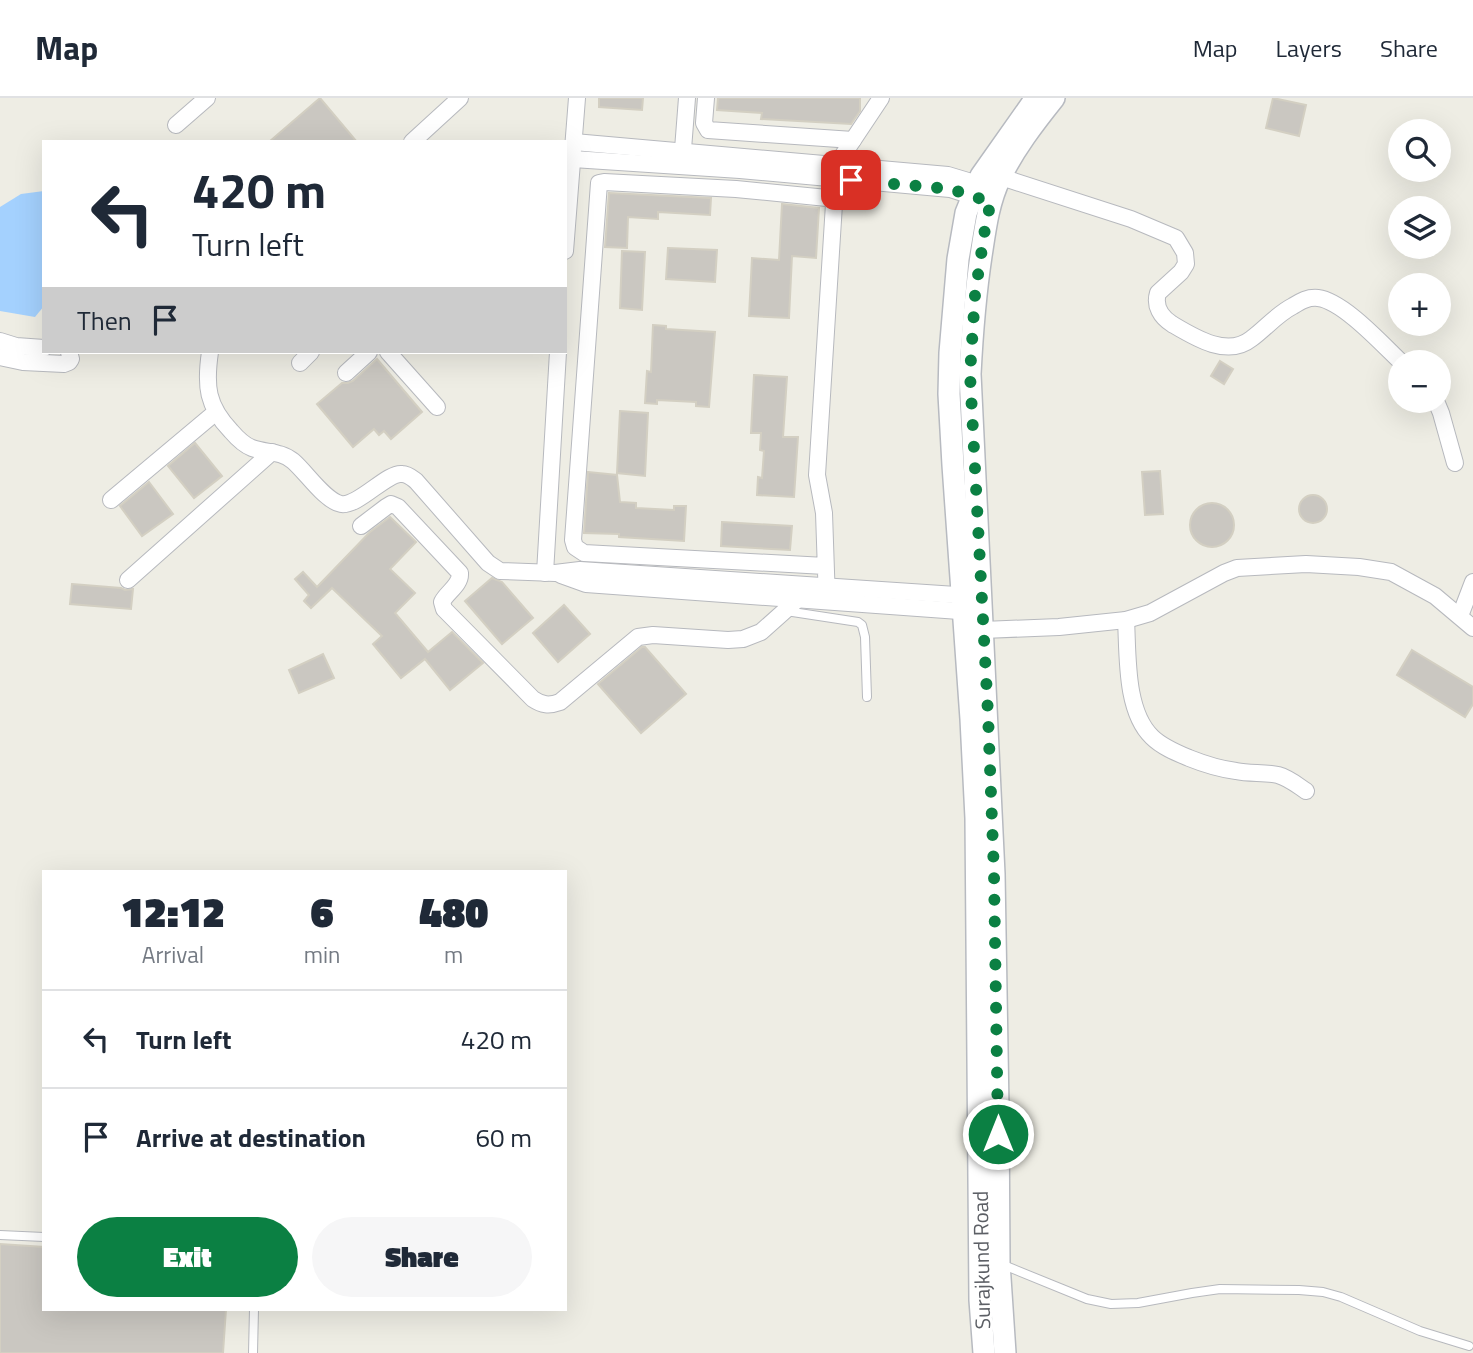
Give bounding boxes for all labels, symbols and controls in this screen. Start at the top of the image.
text: Map [35,23,98,73]
text: Map [1193,30,1238,66]
text: Layers [1276,30,1342,66]
text: Share [1380,30,1438,66]
map controls [1388,119,1451,413]
button: search [1388,119,1451,182]
pin [821,150,881,210]
text: 420 m [192,152,326,227]
icon: arrive [832,161,870,199]
icon: left [77,168,168,259]
button: layers [1388,196,1451,259]
text: Turn left [192,220,304,268]
button: + [1388,273,1451,336]
text: Then [77,301,132,340]
icon: arrive [146,301,184,339]
button: − [1388,350,1451,413]
text: 12:12 [121,879,225,943]
text: 6 [311,879,334,943]
text: 480 [419,879,488,943]
text: Arrival [142,937,204,972]
text: min [304,937,340,972]
text: m [444,937,463,972]
icon: left [77,1020,115,1058]
text: Turn left [136,1020,231,1059]
text: 420 m [461,1020,532,1059]
position arrow [961,1097,1035,1171]
icon: arrive [77,1118,115,1156]
text: Arrive at destination [136,1118,366,1157]
text: 60 m [475,1118,532,1157]
street label: Surajkund Road [964,1190,998,1330]
button: Exit [77,1217,298,1297]
button: Share [312,1217,532,1297]

